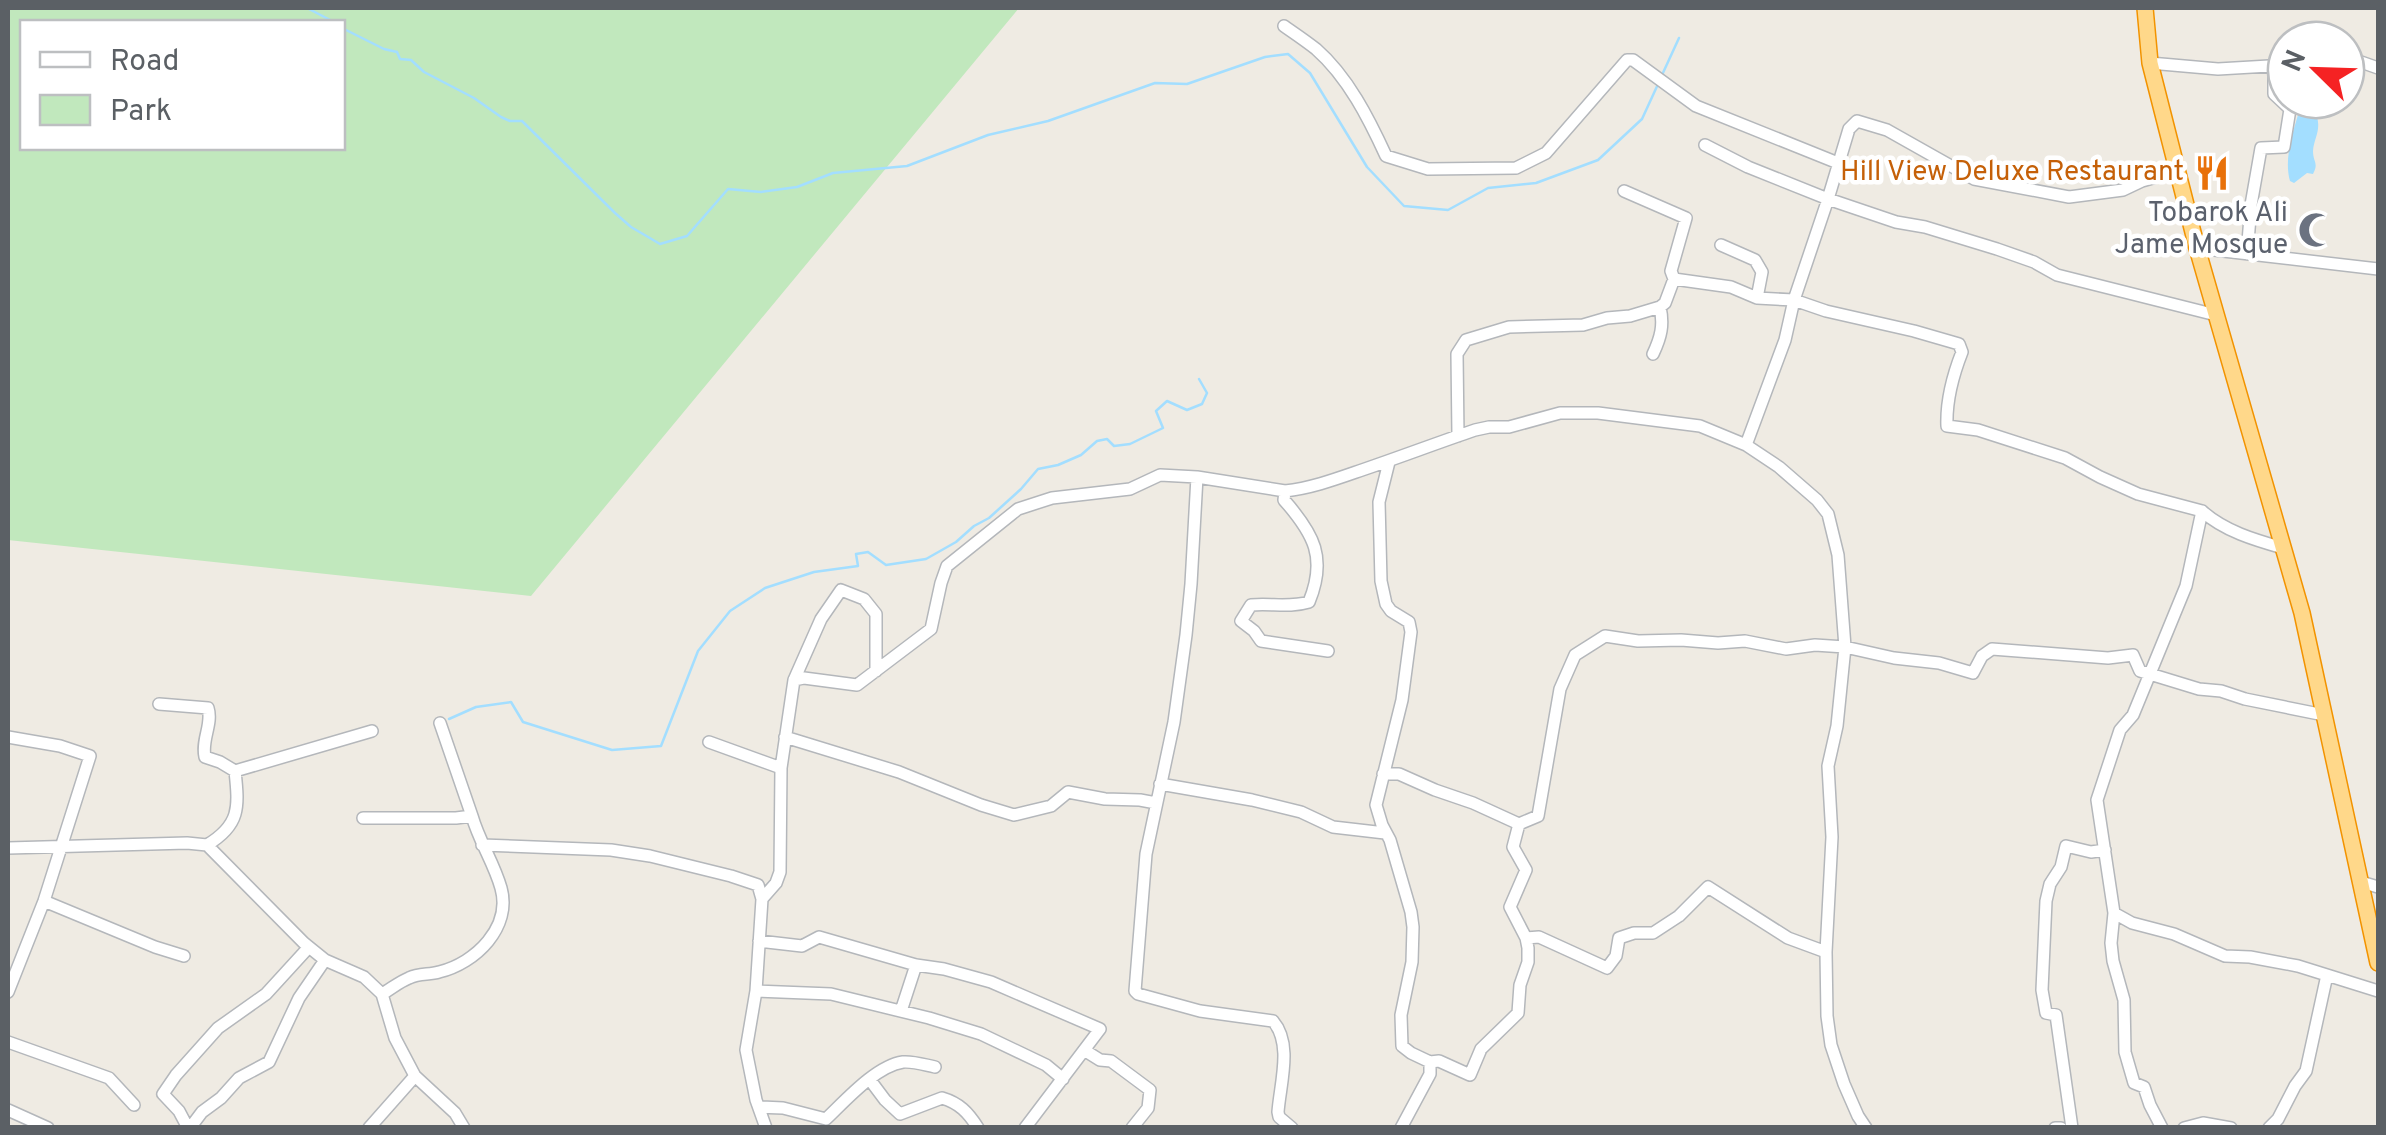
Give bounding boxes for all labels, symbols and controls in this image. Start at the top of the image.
legend [20,20,345,150]
north arrow [2266,20,2366,120]
text: Road [110,44,179,81]
text: N [2275,45,2316,78]
text: Park [110,94,172,131]
restaurant icon: Hill View Deluxe Restaurant [2193,154,2231,192]
place label: Hill View Deluxe Restaurant [1840,155,2184,191]
place label: Tobarok Ali Jame Mosque [2115,196,2288,264]
mosque icon: Tobarok Ali Jame Mosque [2297,211,2335,249]

